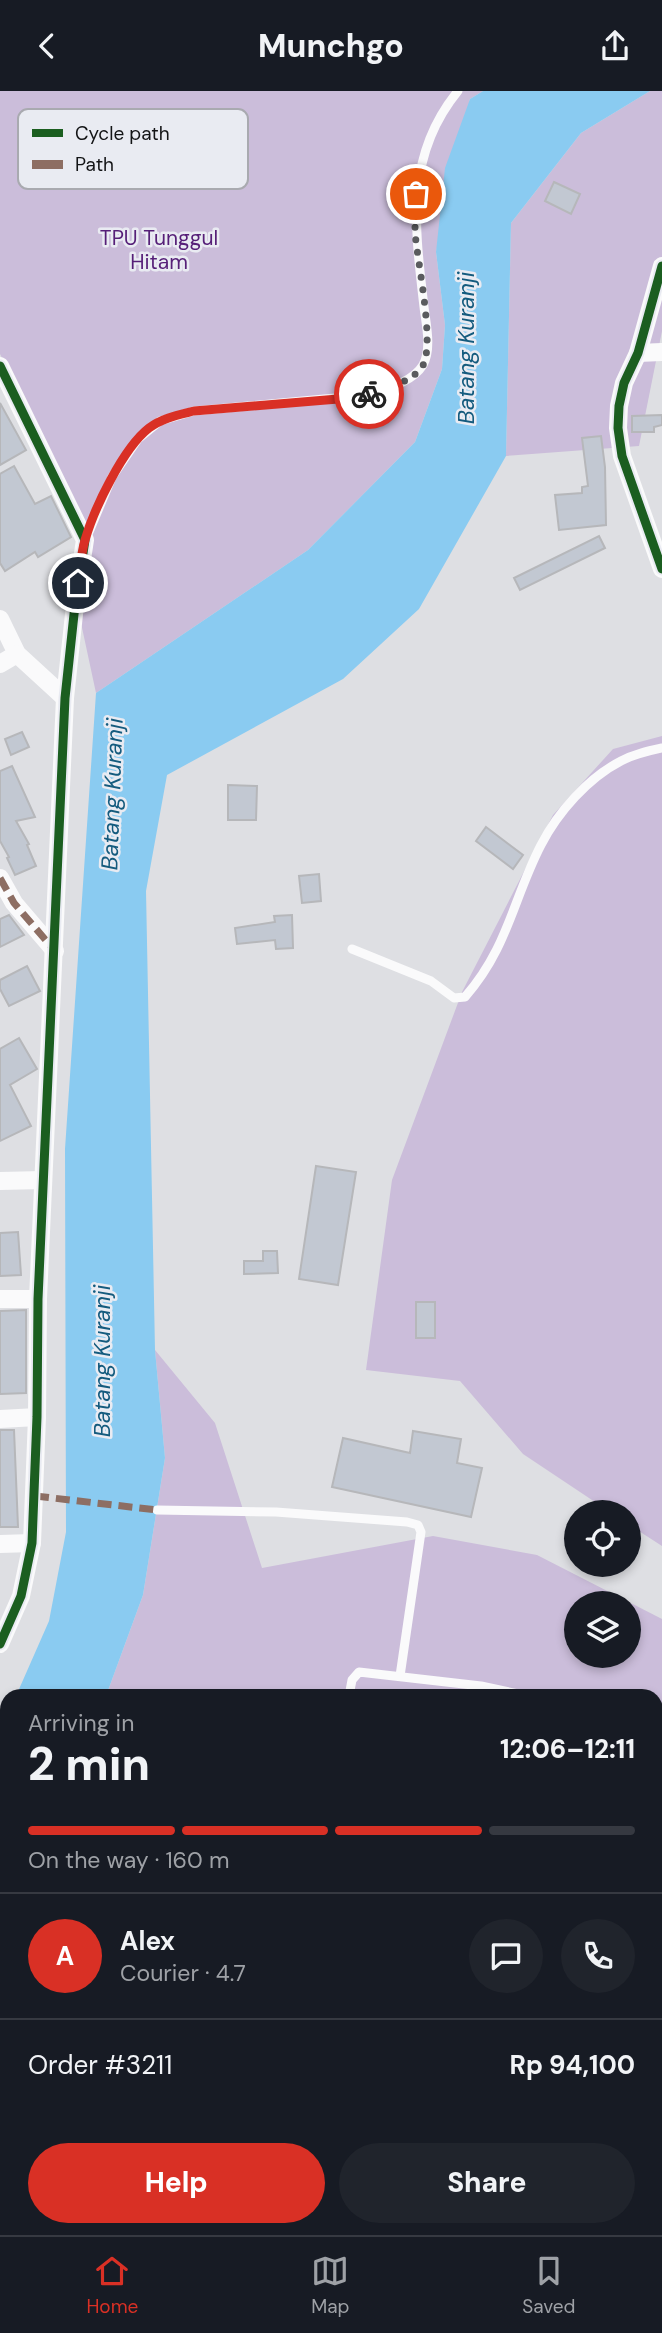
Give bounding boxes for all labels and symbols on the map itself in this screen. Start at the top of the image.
legend [18,109,248,189]
text: Cycle path [75,121,170,146]
text: Path [75,152,114,177]
pin [386,164,446,224]
park label: TPU Tunggul Hitam [100,224,218,276]
water label: Batang Kuranji [451,271,481,424]
courier [334,359,404,429]
pin [48,553,108,613]
water label: Batang Kuranji [94,717,130,871]
water label: Batang Kuranji [87,1284,117,1437]

